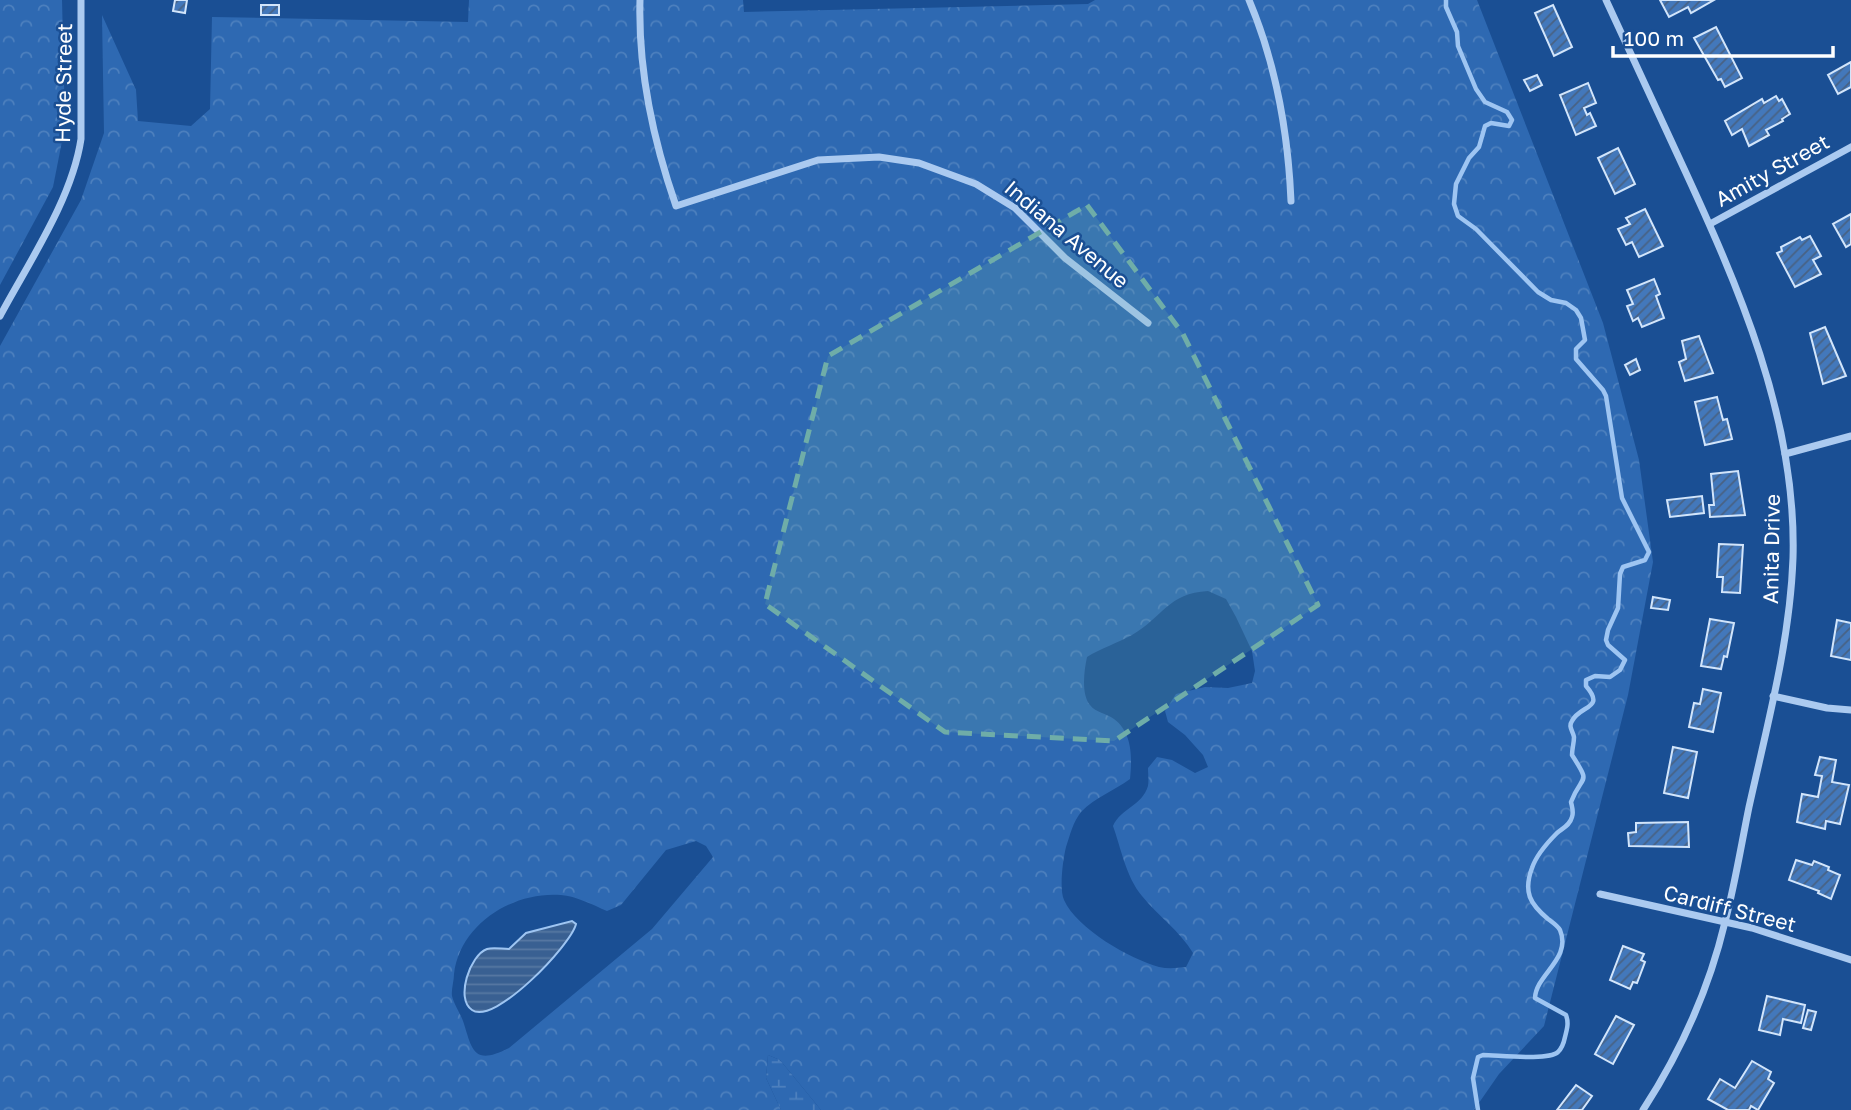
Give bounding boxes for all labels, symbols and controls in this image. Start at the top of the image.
scale bar [1613,14,1834,58]
street label: Hyde Street [49,23,77,143]
text: 100 m [1624,25,1684,51]
street label: Amity Street [1710,128,1834,212]
street label: Indiana Avenue [1000,175,1134,293]
street label: Anita Drive [1757,494,1785,604]
street label: Cardiff Street [1661,879,1799,937]

